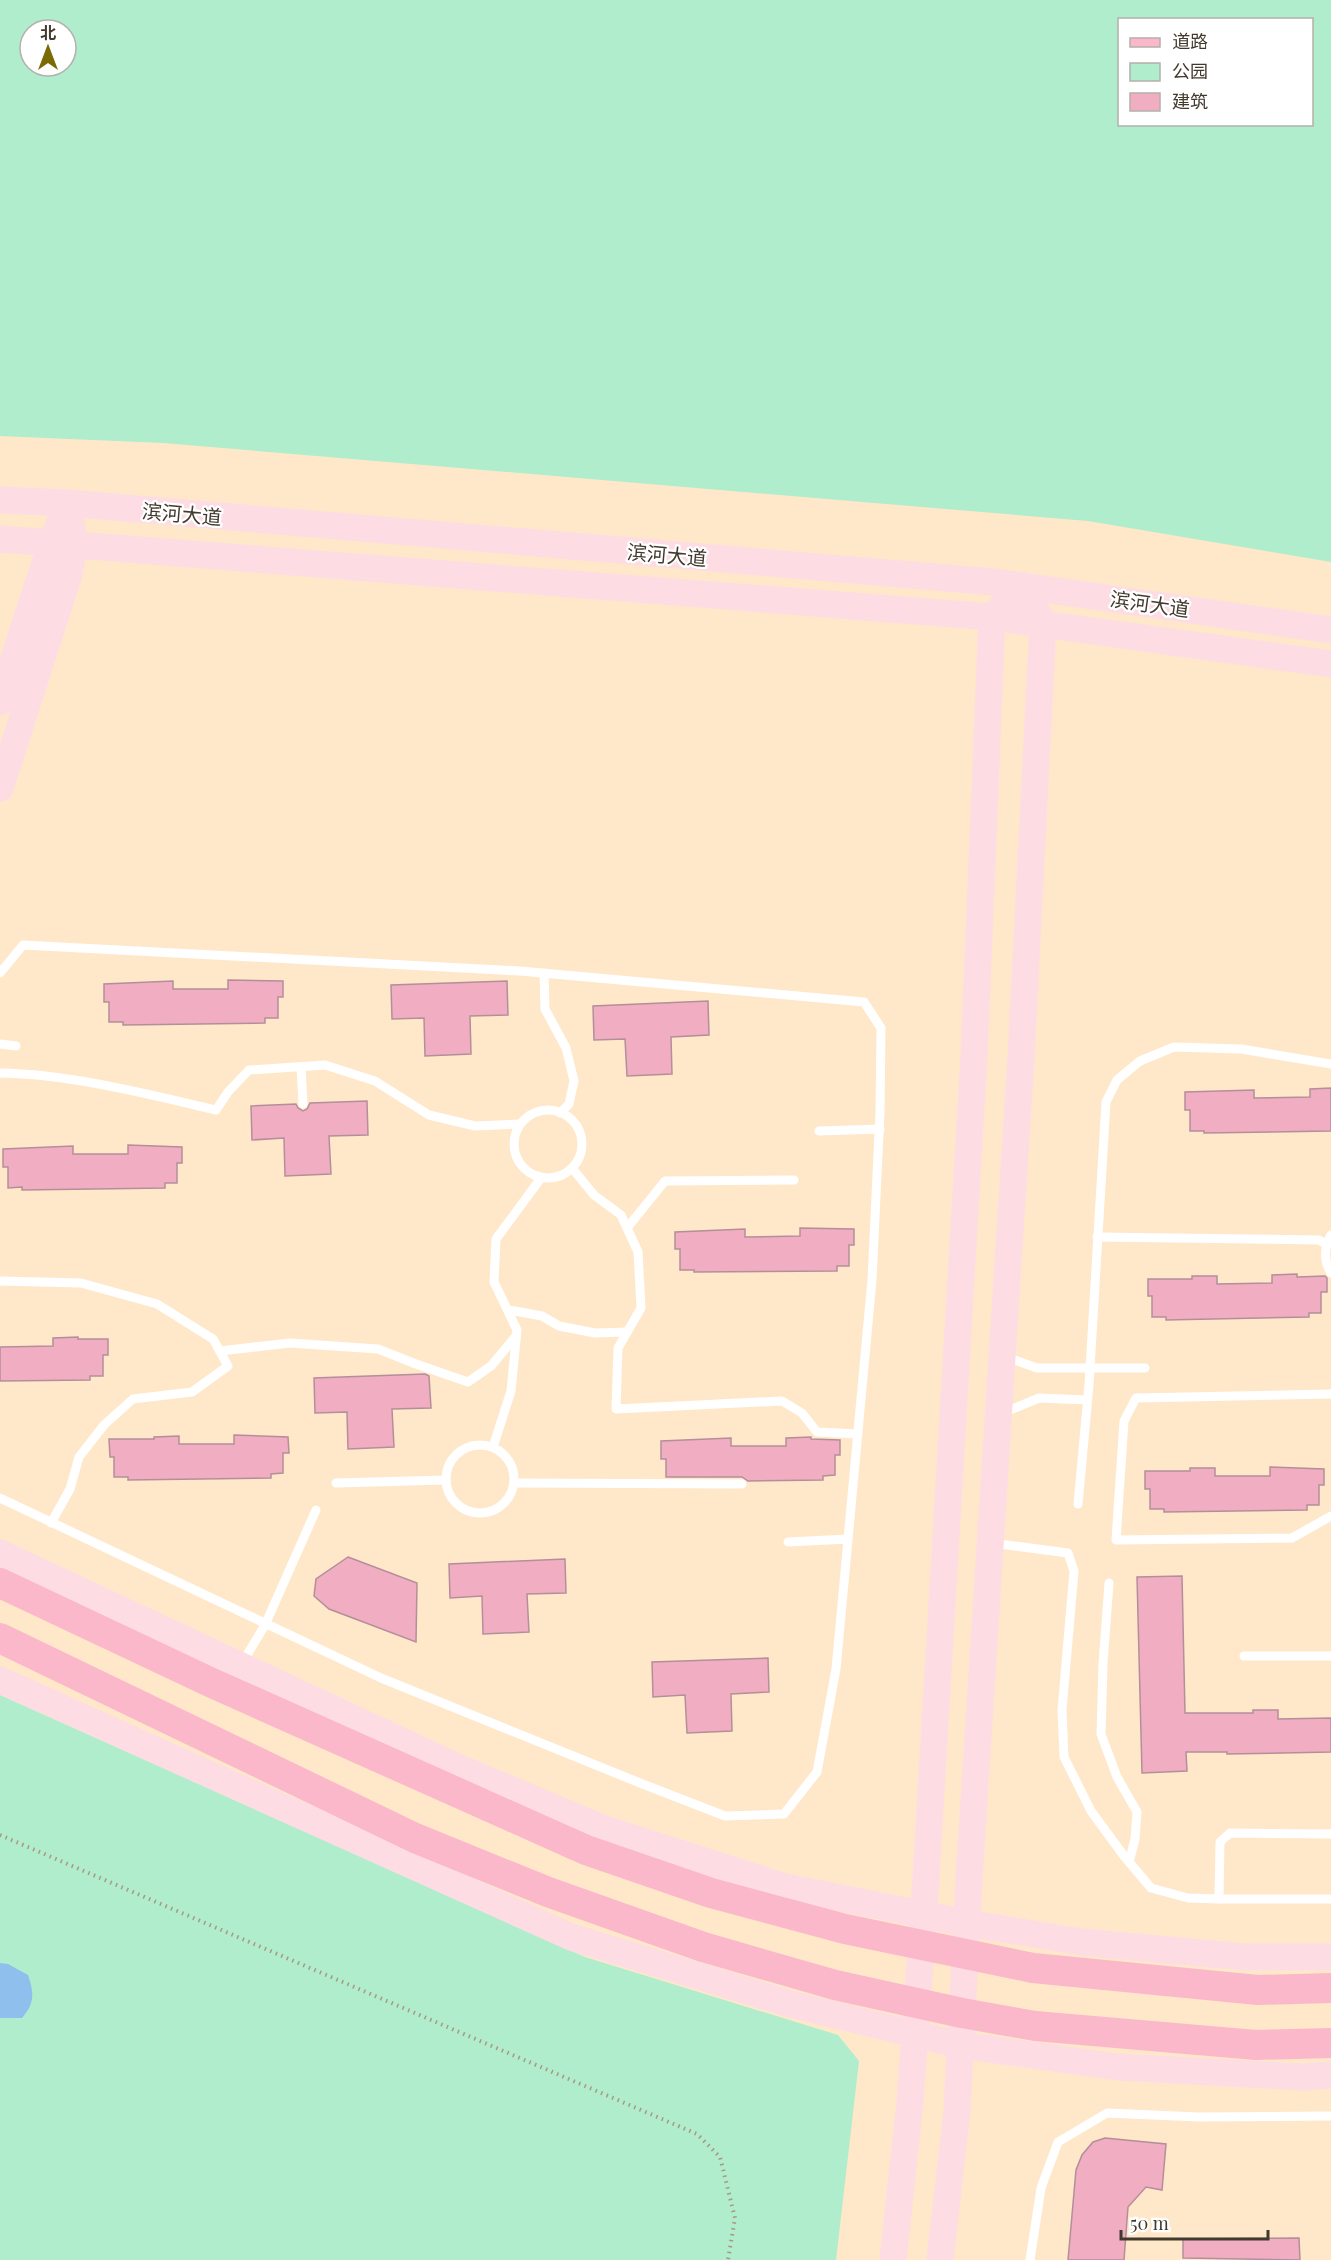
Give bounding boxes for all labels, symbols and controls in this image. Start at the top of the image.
north arrow [18,18,78,78]
legend [1118,18,1313,126]
text: 北 [40,22,56,43]
text: 道路 [1172,29,1208,53]
text: 公园 [1172,59,1208,83]
text: 建筑 [1172,89,1208,113]
street label: 滨河大道 [141,496,223,530]
street label: 滨河大道 [626,537,708,571]
street label: 滨河大道 [1109,584,1191,622]
scale bar [1121,2203,1268,2241]
text: 50 m [1130,2211,1169,2235]

